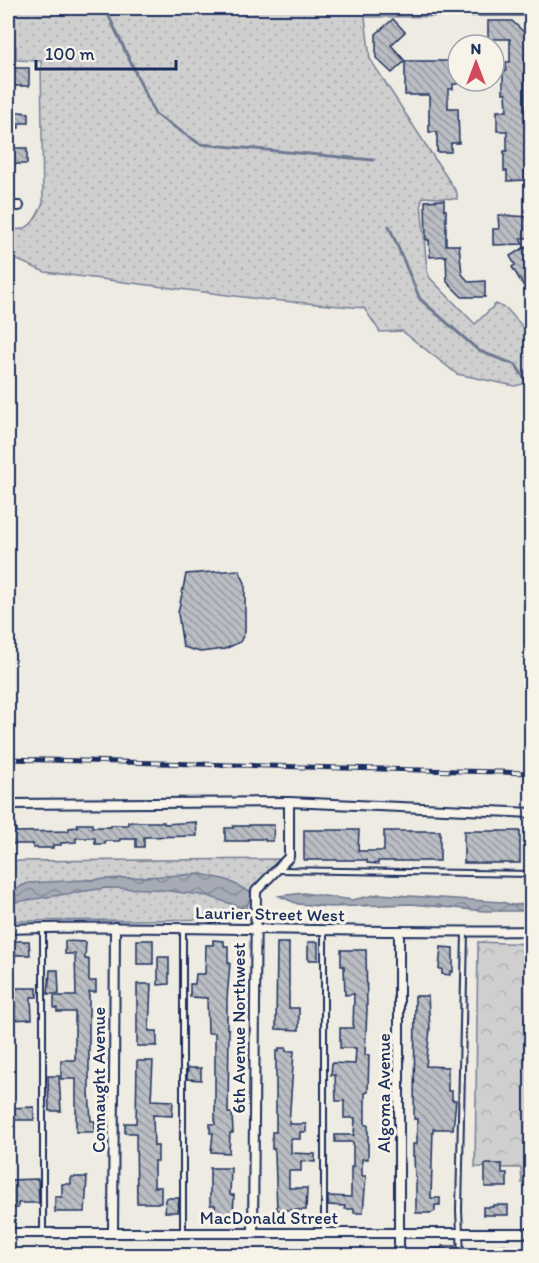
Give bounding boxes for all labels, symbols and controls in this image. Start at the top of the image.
scale bar [36,33,176,71]
north arrow [446,33,506,93]
text: N [471,39,481,58]
text: 100 m [45,43,95,65]
street label: Laurier Street West [195,902,345,926]
street label: 6th Avenue Northwest [228,942,250,1113]
street label: Connaught Avenue [88,1007,110,1153]
street label: Algoma Avenue [373,1033,395,1153]
street label: MacDonald Street [200,1207,338,1229]

